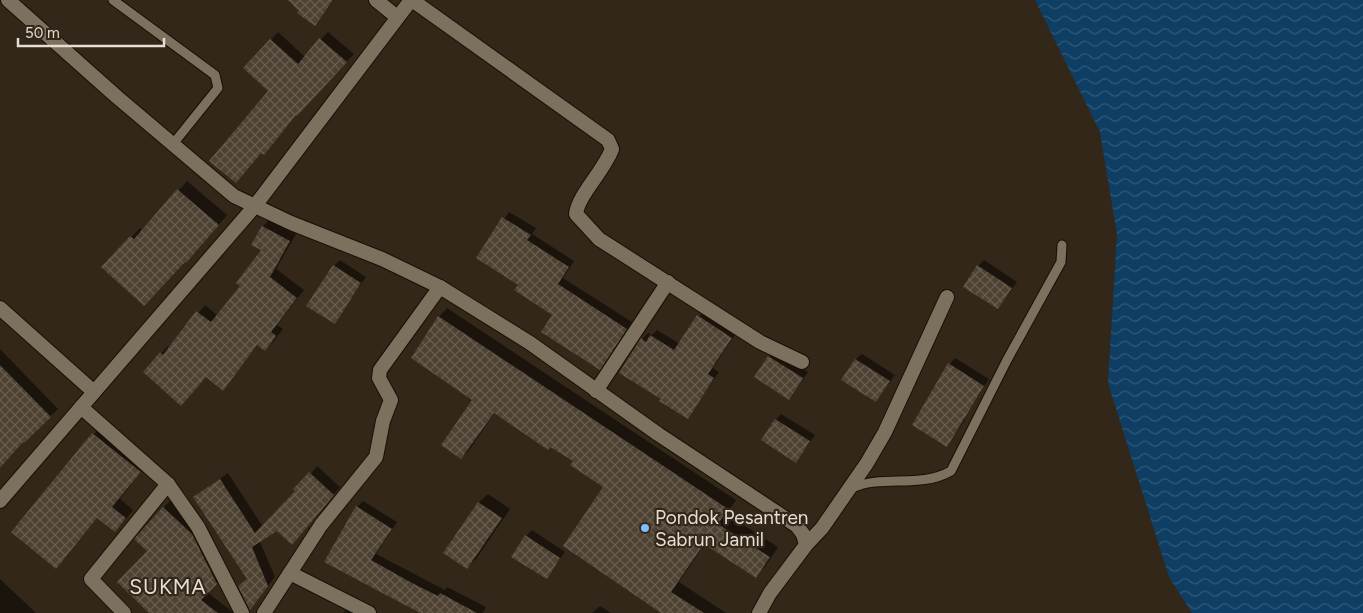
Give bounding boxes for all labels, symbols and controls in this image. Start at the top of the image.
scale bar [18,15,164,47]
text: 50 m [25,24,60,42]
place label: Pondok Pesantren Sabrun Jamil [655,506,808,551]
marker: Pondok Pesantren Sabrun Jamil [639,522,651,534]
district label: SUKMA [129,574,207,599]

